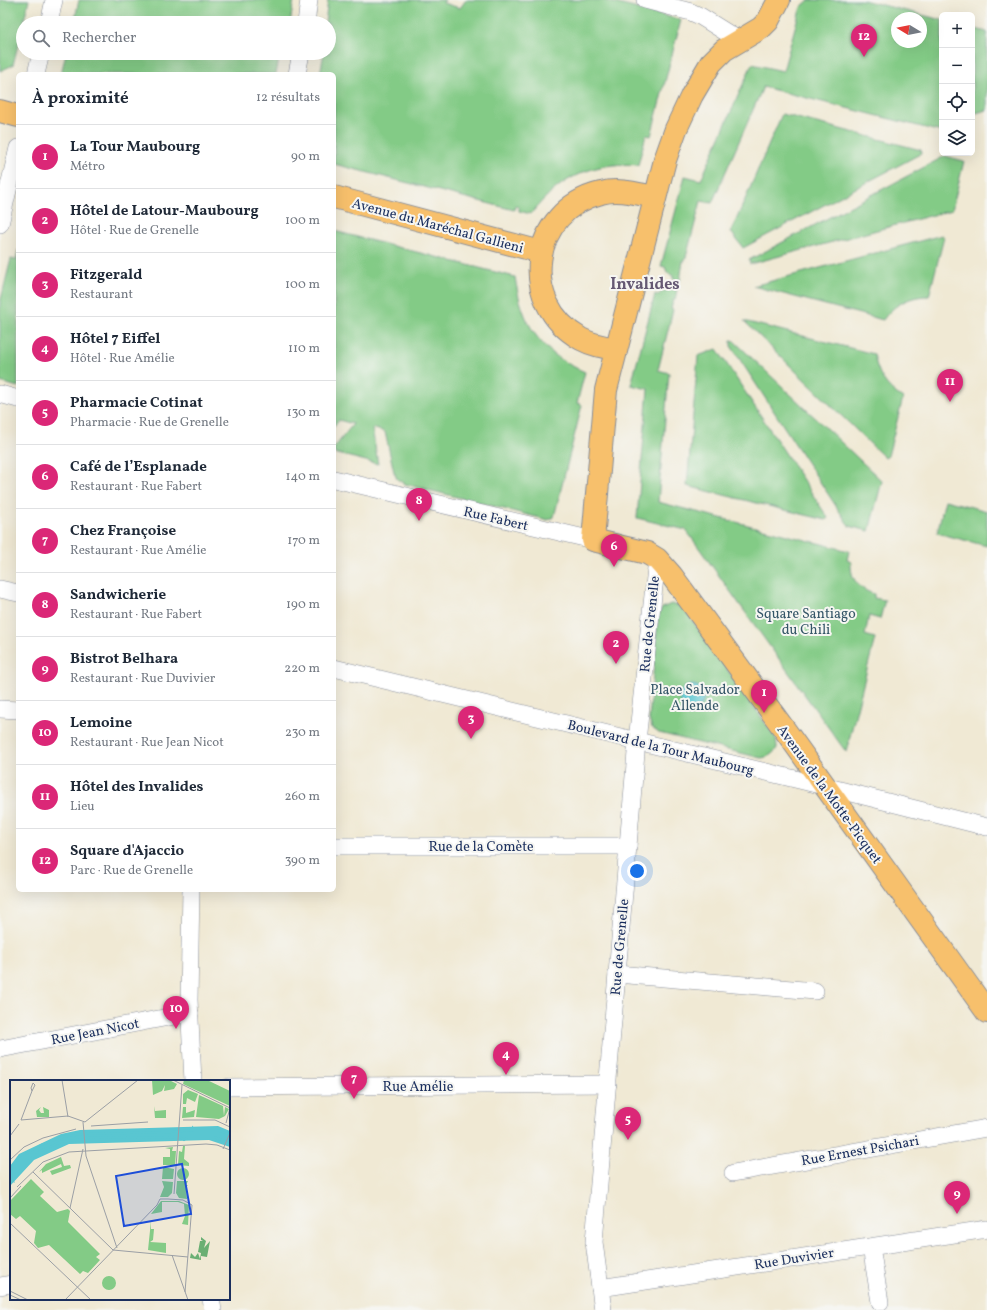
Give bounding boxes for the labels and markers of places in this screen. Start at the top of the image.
pin: 12 [851,24,877,57]
pin: 11 [937,369,963,402]
pin: 8 [406,488,432,521]
pin: 6 [601,534,627,567]
pin: 2 [603,631,629,664]
pin: 1 [751,680,777,713]
pin: 3 [458,706,484,739]
pin: 10 [163,996,189,1029]
pin: 4 [493,1042,519,1075]
pin: 7 [341,1066,367,1099]
pin: 5 [615,1107,641,1140]
pin: 9 [944,1181,970,1214]

